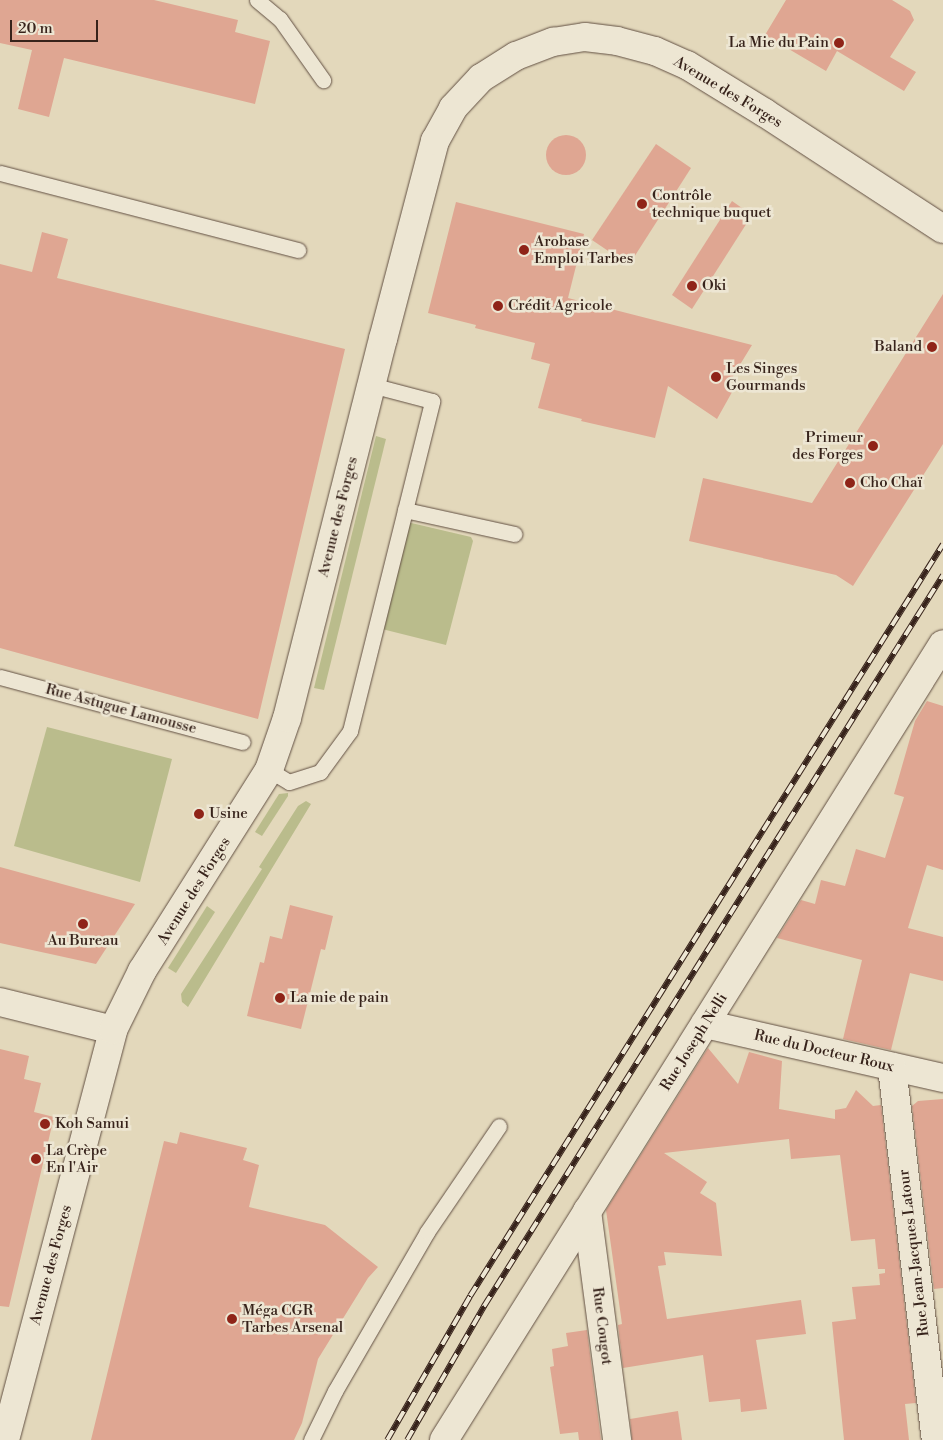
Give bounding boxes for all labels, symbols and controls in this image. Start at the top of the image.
scale bar [12,10,100,42]
text: 20 m [18,19,53,38]
place label: La Mie du Pain [728,34,829,52]
marker: La Mie du Pain [833,37,845,49]
street label: Avenue des Forges [670,52,786,132]
place label: Contrôle technique buquet [652,186,771,221]
marker: Contrôle technique buquet [636,198,648,210]
place label: Arobase Emploi Tarbes [534,232,633,267]
marker: Arobase Emploi Tarbes [518,244,530,256]
place label: Oki [702,277,727,295]
marker: Oki [686,280,698,292]
place label: Crédit Agricole [508,297,613,315]
marker: Crédit Agricole [492,300,504,312]
place label: Baland [874,338,922,356]
marker: Baland [926,341,938,353]
place label: Les Singes Gourmands [726,359,806,394]
marker: Les Singes Gourmands [710,371,722,383]
place label: Primeur des Forges [792,428,863,463]
marker: Primeur des Forges [867,440,879,452]
street label: Avenue des Forges [314,455,362,579]
place label: Cho Chaï [860,474,923,492]
marker: Cho Chaï [844,477,856,489]
street label: Rue Astugue Lamousse [43,680,199,738]
place label: Usine [209,805,248,823]
marker: Usine [193,808,205,820]
street label: Avenue des Forges [154,834,234,948]
marker: Au Bureau [77,918,89,930]
place label: Au Bureau [48,932,118,950]
place label: La mie de pain [290,989,389,1007]
street label: Rue Joseph Nelli [657,990,731,1094]
marker: La mie de pain [274,992,286,1004]
street label: Rue du Docteur Roux [752,1026,896,1076]
place label: Koh Samui [55,1115,129,1133]
marker: Koh Samui [39,1118,51,1130]
place label: La Crèpe En l'Air [46,1141,107,1176]
marker: La Crèpe En l'Air [30,1153,42,1165]
street label: Rue Jean-Jacques Latour [895,1168,933,1338]
street label: Avenue des Forges [26,1203,76,1327]
street label: Rue Cougot [588,1286,616,1366]
place label: Méga CGR Tarbes Arsenal [242,1301,343,1336]
marker: Méga CGR Tarbes Arsenal [226,1313,238,1325]

